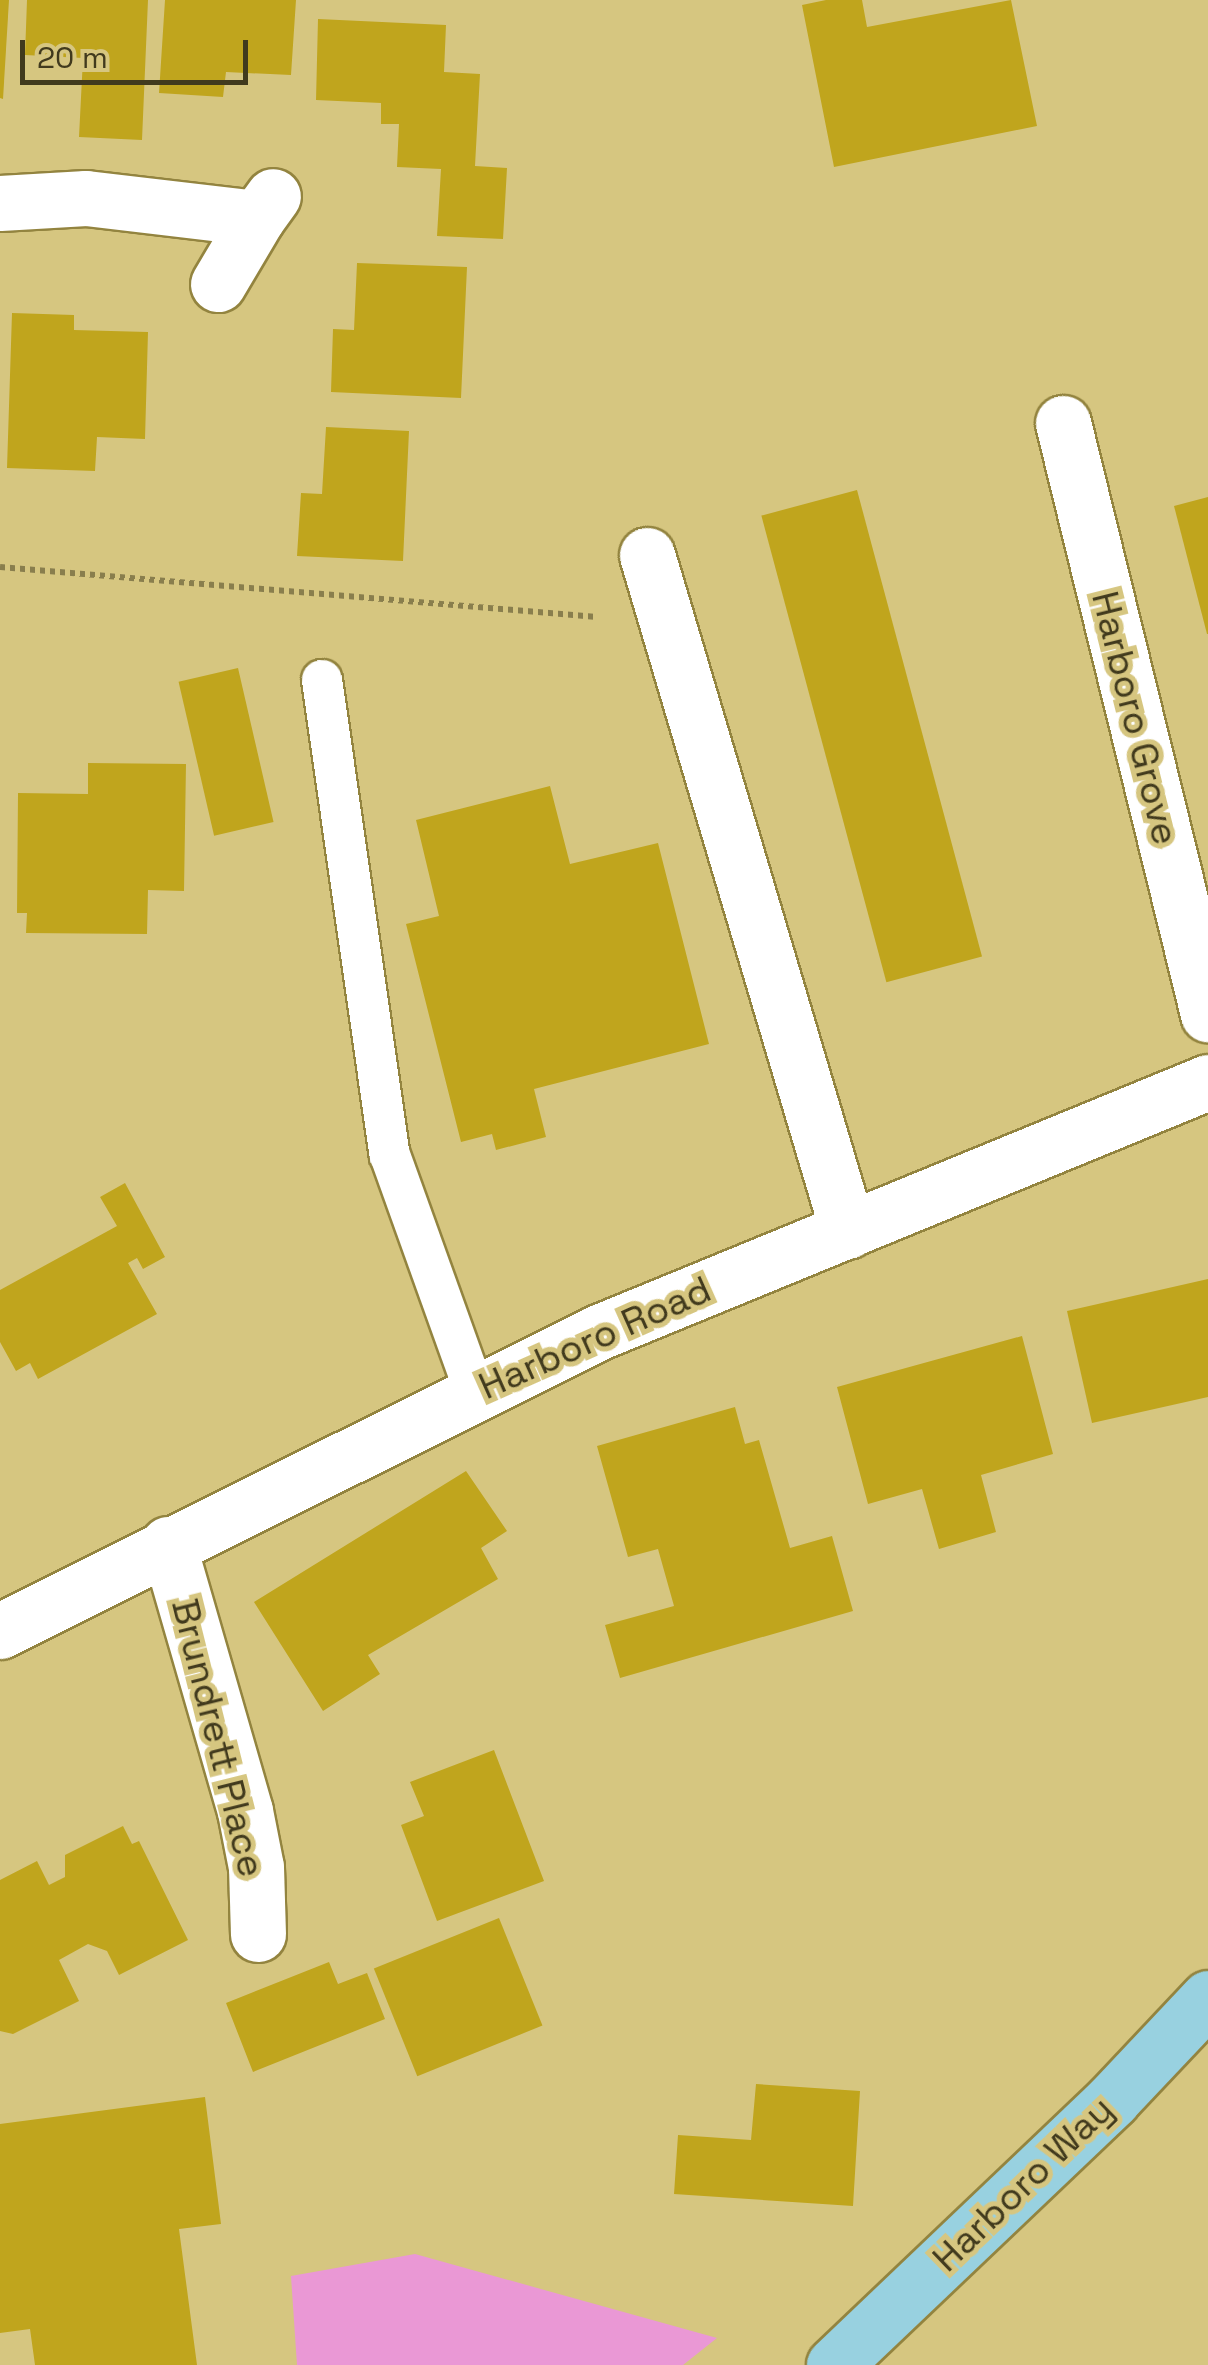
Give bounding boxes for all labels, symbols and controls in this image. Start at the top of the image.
scale bar [25,20,252,82]
text: 20 m [37,38,108,77]
street label: Harboro Grove [1081,587,1189,849]
street label: Harboro Road [472,1266,718,1410]
street label: Brundrett Place [161,1594,275,1882]
street label: Harboro Way [923,2087,1123,2281]

